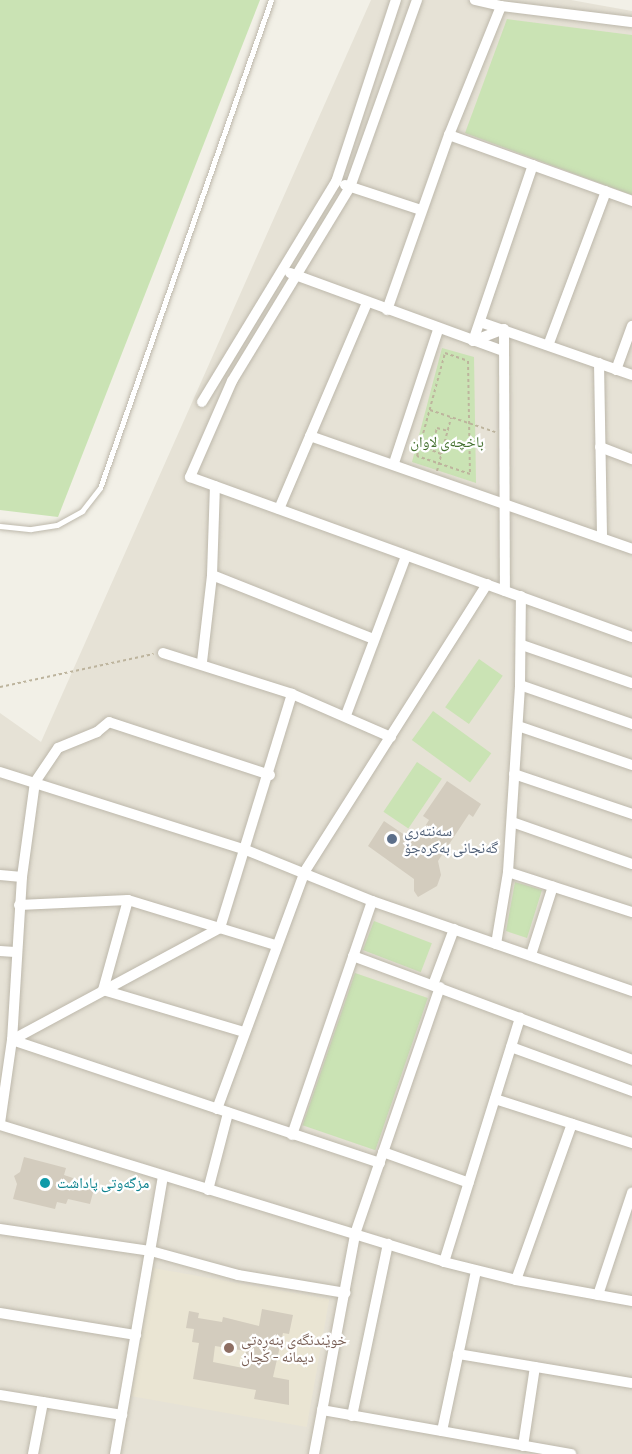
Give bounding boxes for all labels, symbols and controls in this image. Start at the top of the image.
park label: باخچەی لاوان [410,433,484,451]
place label: سەنتەری گەنجانی بەکرەجۆ [404,821,498,856]
marker: سەنتەری گەنجانی بەکرەجۆ [385,832,399,846]
place label: مزگەوتی پاداشت [57,1174,149,1192]
marker: مزگەوتی پاداشت [38,1176,52,1190]
place label: خوێندنگەی بنەڕەتی دیمانە - کچان [241,1330,347,1365]
marker: خوێندنگەی بنەڕەتی دیمانە - کچان [222,1341,236,1355]

